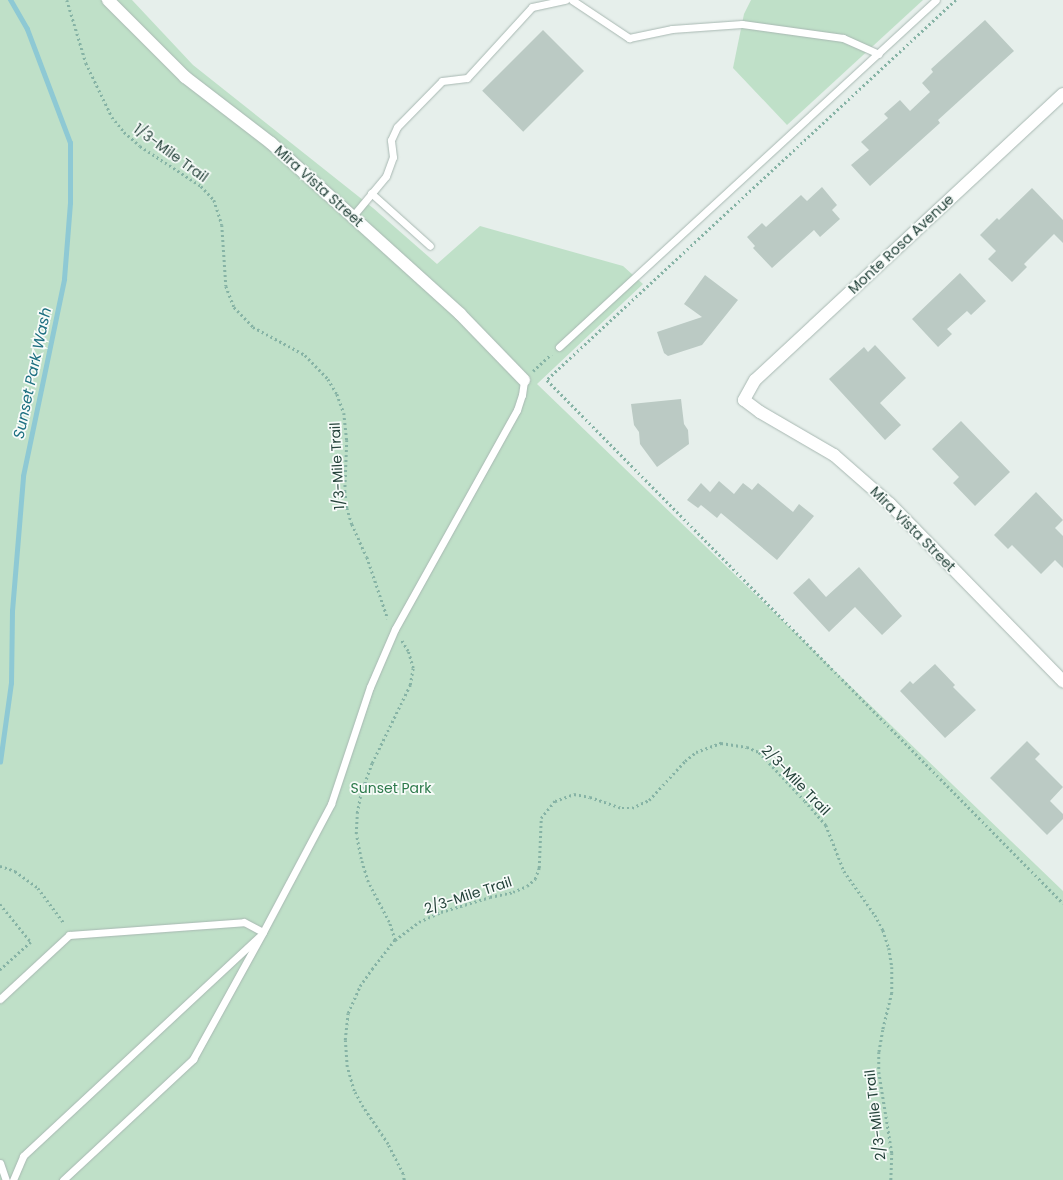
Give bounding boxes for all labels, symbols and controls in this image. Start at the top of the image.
street label: 1/3-Mile Trail [131,120,211,186]
street label: Mira Vista Street [271,142,367,230]
street label: Monte Rosa Avenue [845,191,957,297]
water label: Sunset Park Wash [9,306,55,440]
street label: 1/3-Mile Trail [326,422,348,510]
street label: Mira Vista Street [867,483,959,575]
street label: 2/3-Mile Trail [758,741,834,819]
park label: Sunset Park [351,780,431,796]
street label: 2/3-Mile Trail [422,873,514,917]
street label: 2/3-Mile Trail [861,1069,889,1161]

